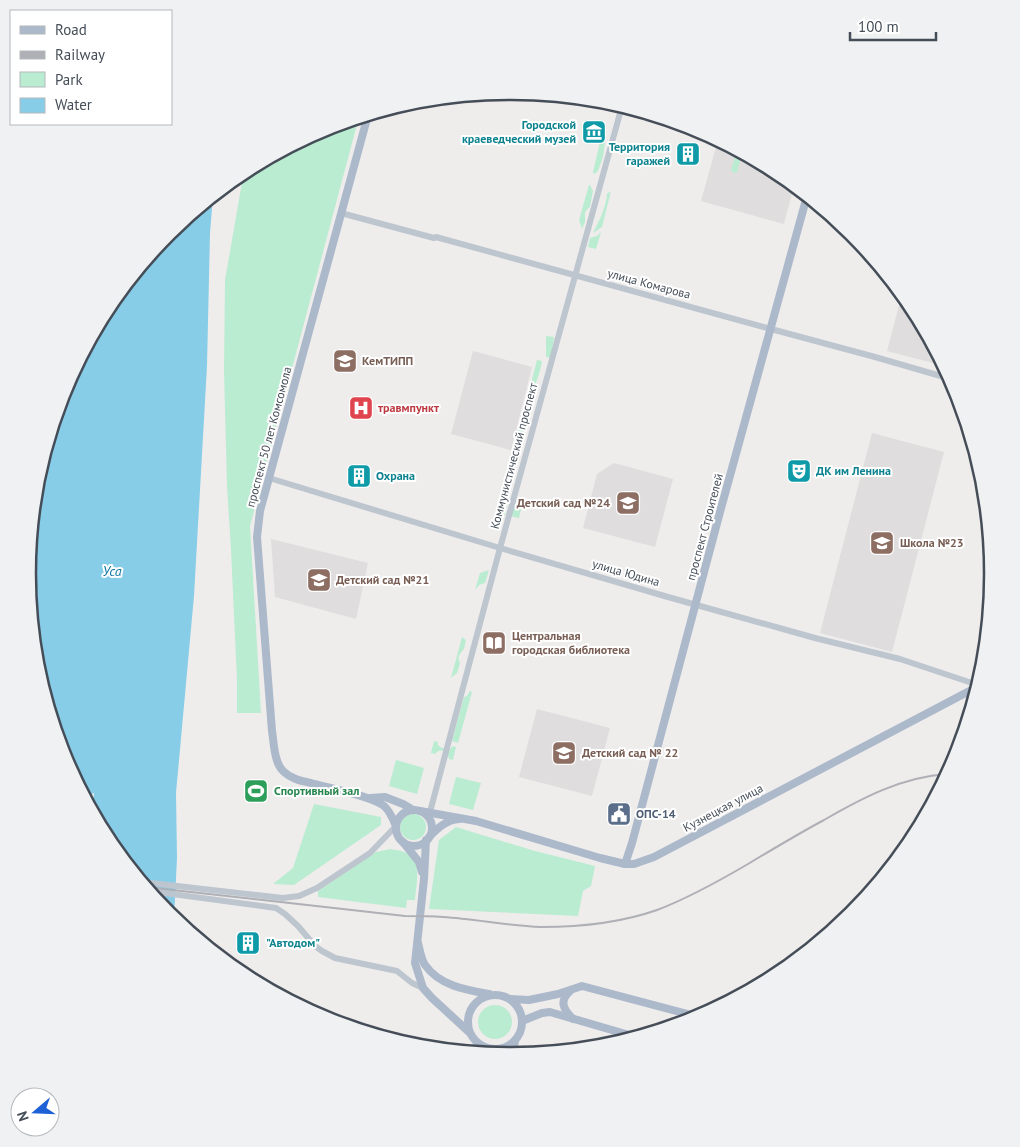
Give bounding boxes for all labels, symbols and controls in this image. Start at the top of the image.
legend [10,10,172,125]
scale bar [850,10,936,42]
text: 100 m [858,17,899,36]
text: Road [55,20,87,39]
text: Railway [55,45,105,64]
text: Park [55,70,83,89]
text: Water [55,95,92,114]
place label: Городской краеведческий музей [462,117,576,146]
museum icon: Городской краеведческий музей [581,119,607,145]
place label: Территория гаражей [609,139,670,168]
building icon: Территория гаражей [675,141,701,167]
street label: улица Комарова [606,265,692,302]
school or university icon: КемТИПП [332,348,358,374]
place label: КемТИПП [362,353,413,368]
street label: проспект 50 лет Комсомола [243,365,295,509]
street label: Коммунистический проспект [487,381,540,531]
hospital icon: травмпункт [348,395,374,421]
place label: травмпункт [378,400,439,415]
theatre icon: ДК им Ленина [786,458,812,484]
building icon: Охрана [346,463,372,489]
place label: ДК им Ленина [816,463,891,478]
place label: Охрана [376,468,415,483]
street label: проспект Строителей [683,472,726,582]
school or university icon: Детский сад №24 [615,490,641,516]
place label: Детский сад №24 [517,495,610,510]
school or university icon: Школа №23 [869,530,895,556]
place label: Школа №23 [900,535,964,550]
street label: улица Юдина [591,556,662,589]
water label: Уса [102,562,122,580]
school or university icon: Детский сад №21 [306,567,332,593]
place label: Детский сад №21 [336,572,429,587]
place label: Центральная городская библиотека [512,628,630,657]
library icon: Центральная городская библиотека [481,630,507,656]
school or university icon: Детский сад № 22 [551,740,577,766]
place label: Детский сад № 22 [582,745,678,760]
sports icon: Спортивный зал [243,778,269,804]
street label: Кузнецкая улица [680,780,765,835]
place label: Спортивный зал [274,783,359,798]
public building icon: ОПС-14 [606,801,632,827]
place label: ОПС-14 [636,806,676,821]
building icon: "Автодом" [235,930,261,956]
place label: "Автодом" [266,935,320,950]
north arrow [10,1087,60,1137]
text: N [13,1109,33,1124]

